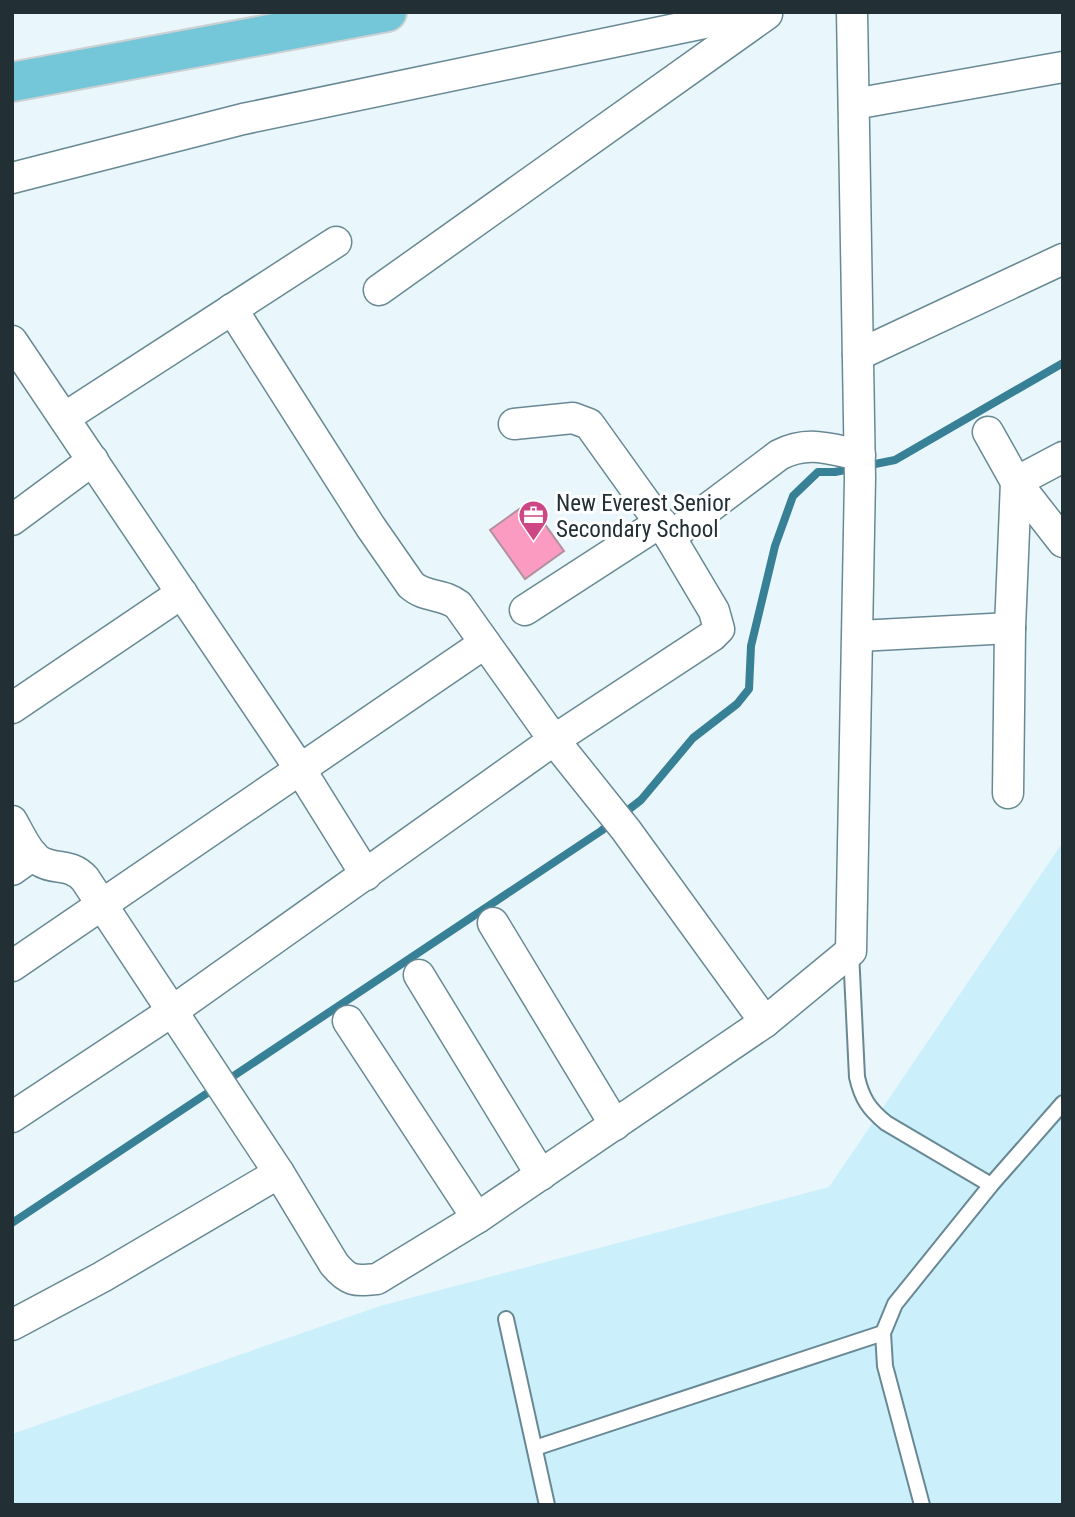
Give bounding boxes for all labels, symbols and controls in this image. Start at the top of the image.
place label: New Everest Senior Secondary School [556,490,731,543]
office icon: New Everest Senior Secondary School [516,499,550,543]

